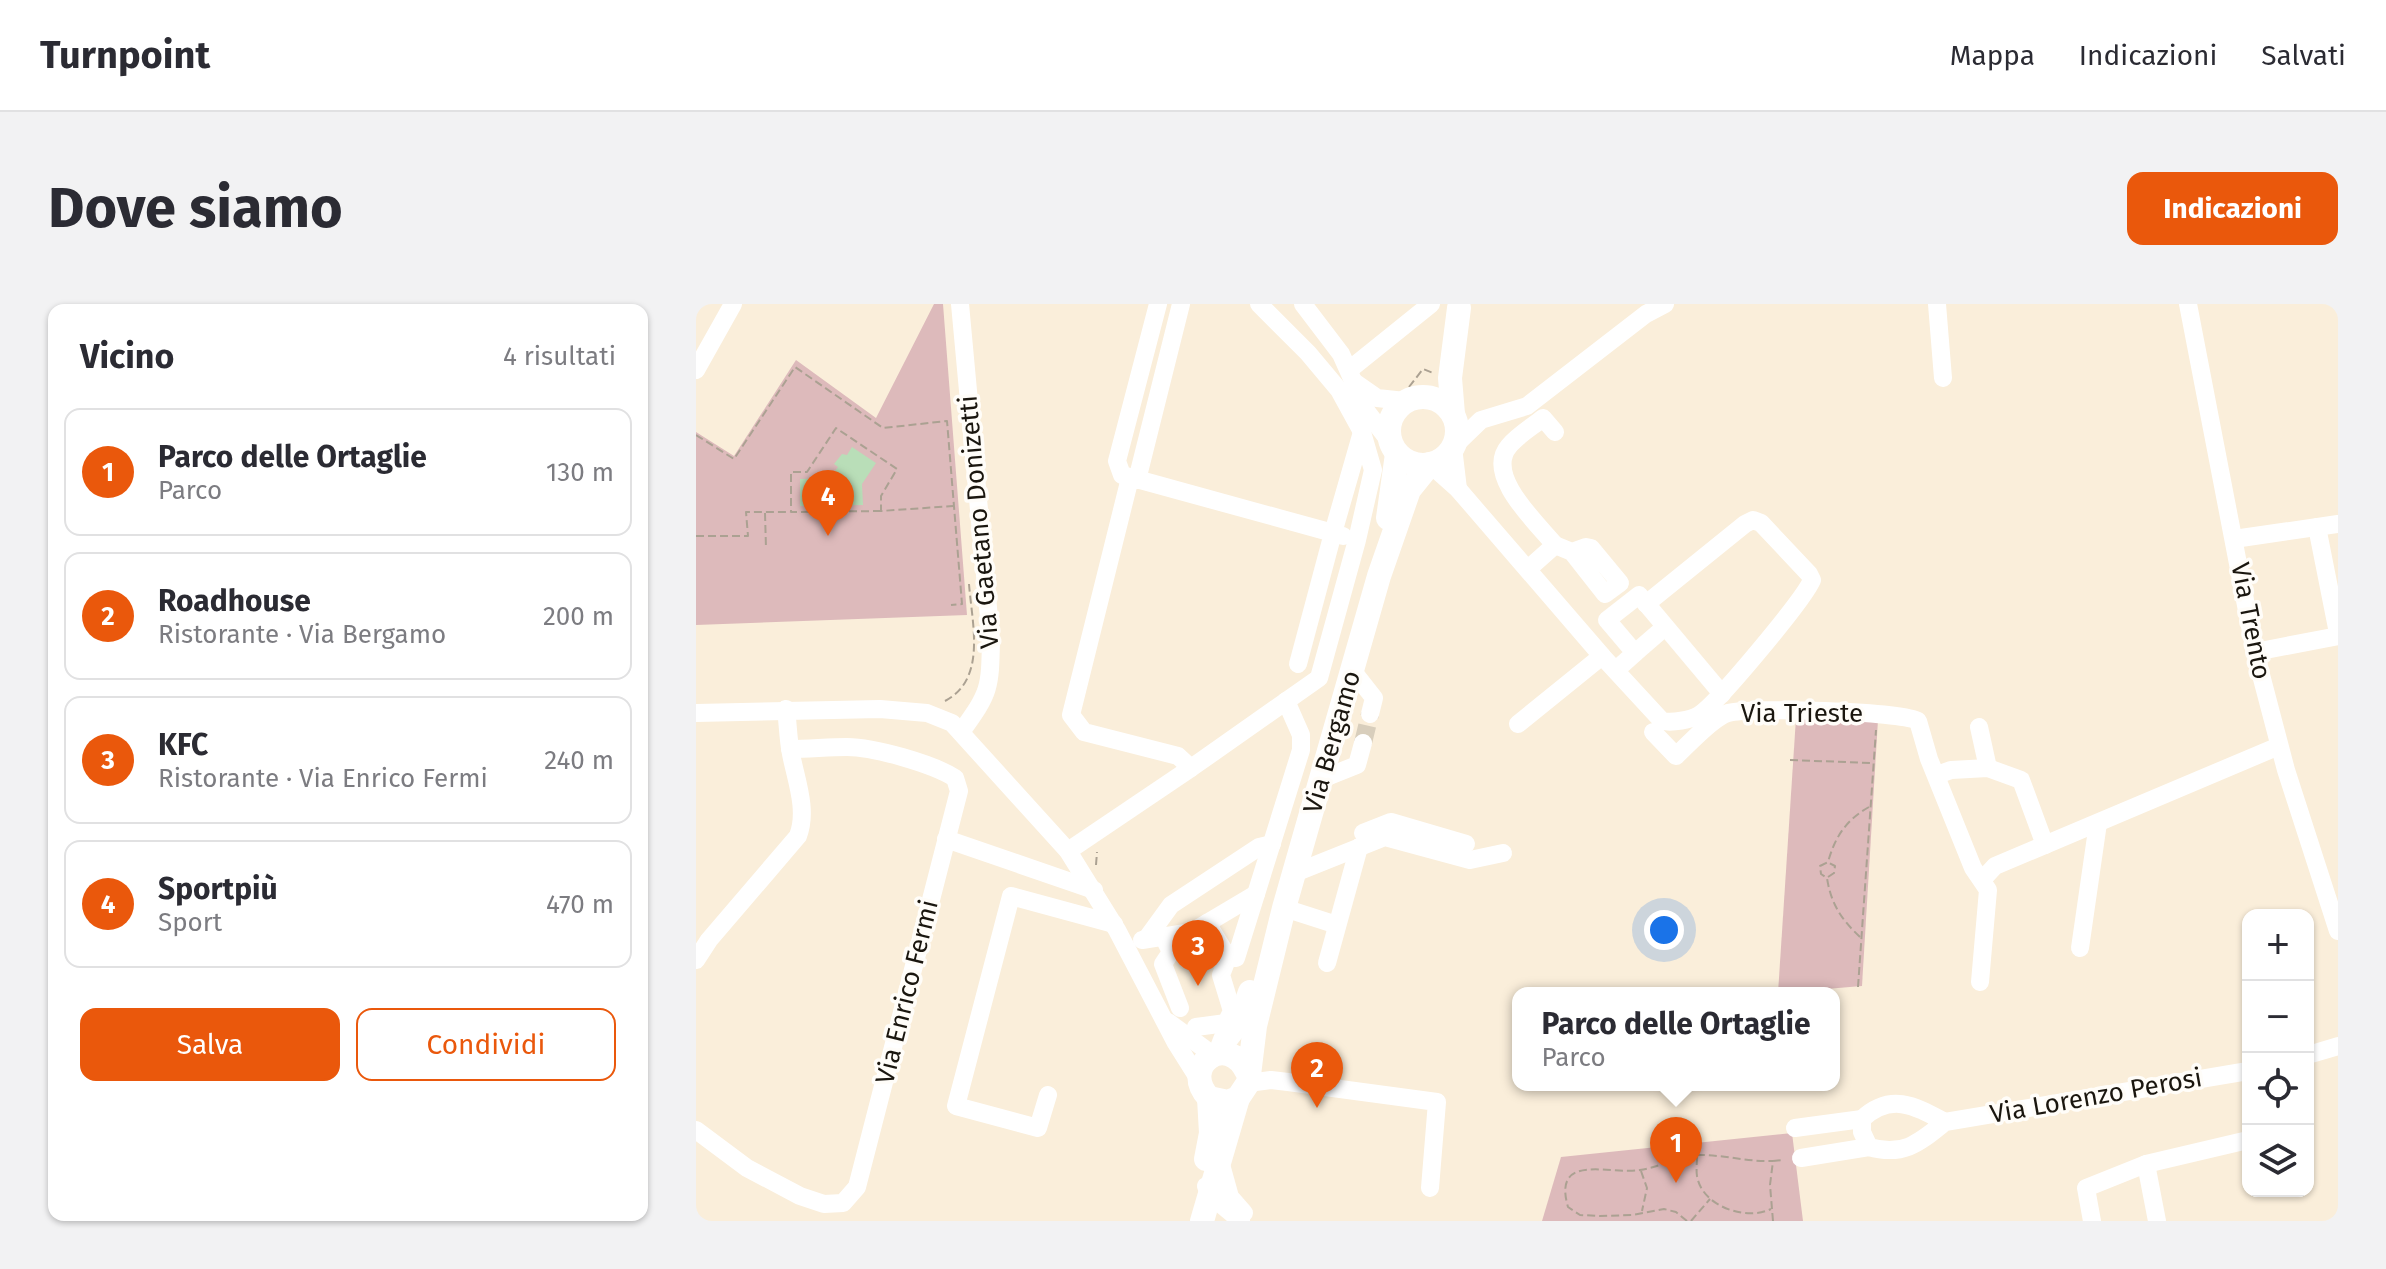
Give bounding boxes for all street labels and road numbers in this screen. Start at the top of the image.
street label: Via Gaetano Donizetti [952,394,1006,650]
street label: Via Trento [2224,560,2278,682]
street label: Via Bergamo [1297,667,1367,817]
street label: Via Trieste [1741,698,1863,729]
street label: Via Enrico Fermi [869,897,945,1087]
street label: Via Lorenzo Perosi [1988,1062,2204,1130]

